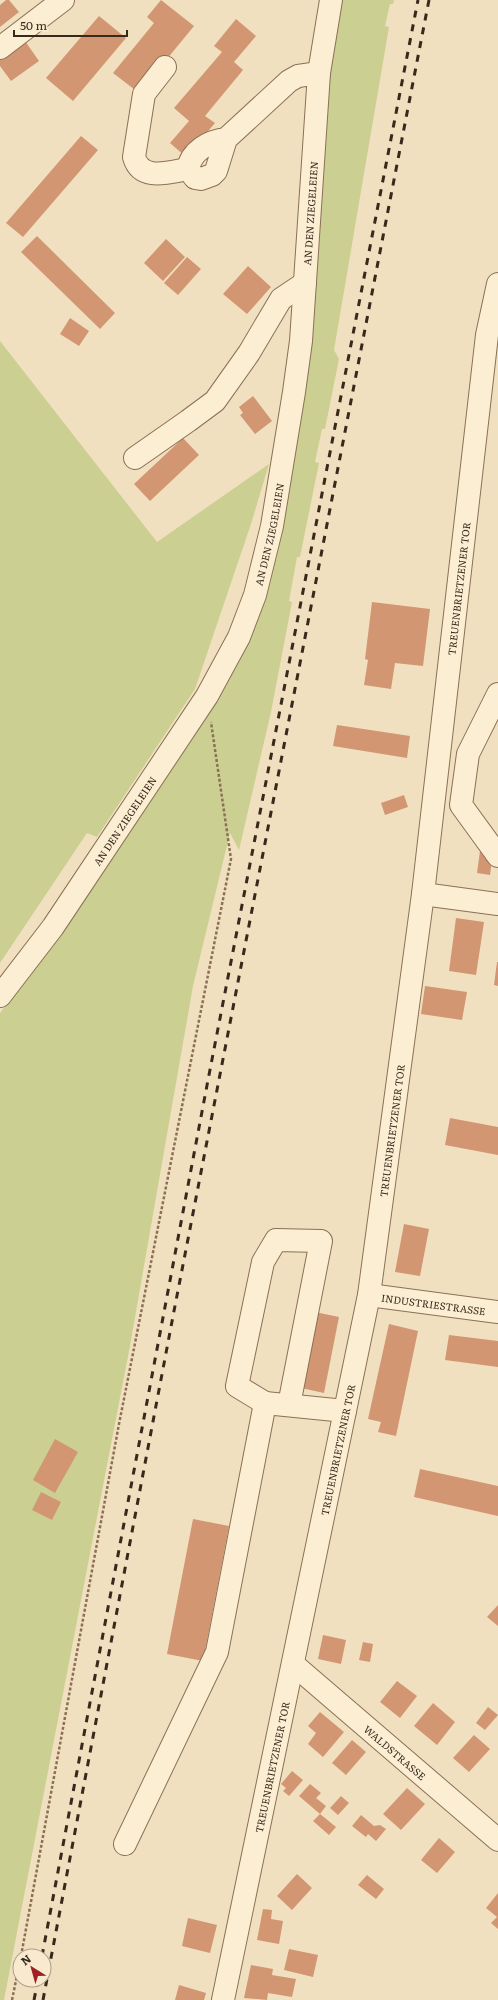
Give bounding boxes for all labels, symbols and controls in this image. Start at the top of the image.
scale bar [14,12,127,38]
text: 50 m [20,16,47,34]
street label: AN DEN ZIEGELEIEN [299,161,321,266]
street label: AN DEN ZIEGELEIEN [250,482,286,587]
street label: TREUENBRIETZENER TOR [443,521,473,656]
street label: AN DEN ZIEGELEIEN [89,773,159,868]
street label: TREUENBRIETZENER TOR [375,1063,408,1198]
street label: INDUSTRIESTRASSE [380,1289,487,1318]
street label: TREUENBRIETZENER TOR [316,1383,358,1517]
street label: TREUENBRIETZENER TOR [250,1700,292,1834]
street label: WALDSTRASSE [361,1721,430,1783]
north arrow [12,1948,52,1988]
text: N [17,1950,34,1968]

